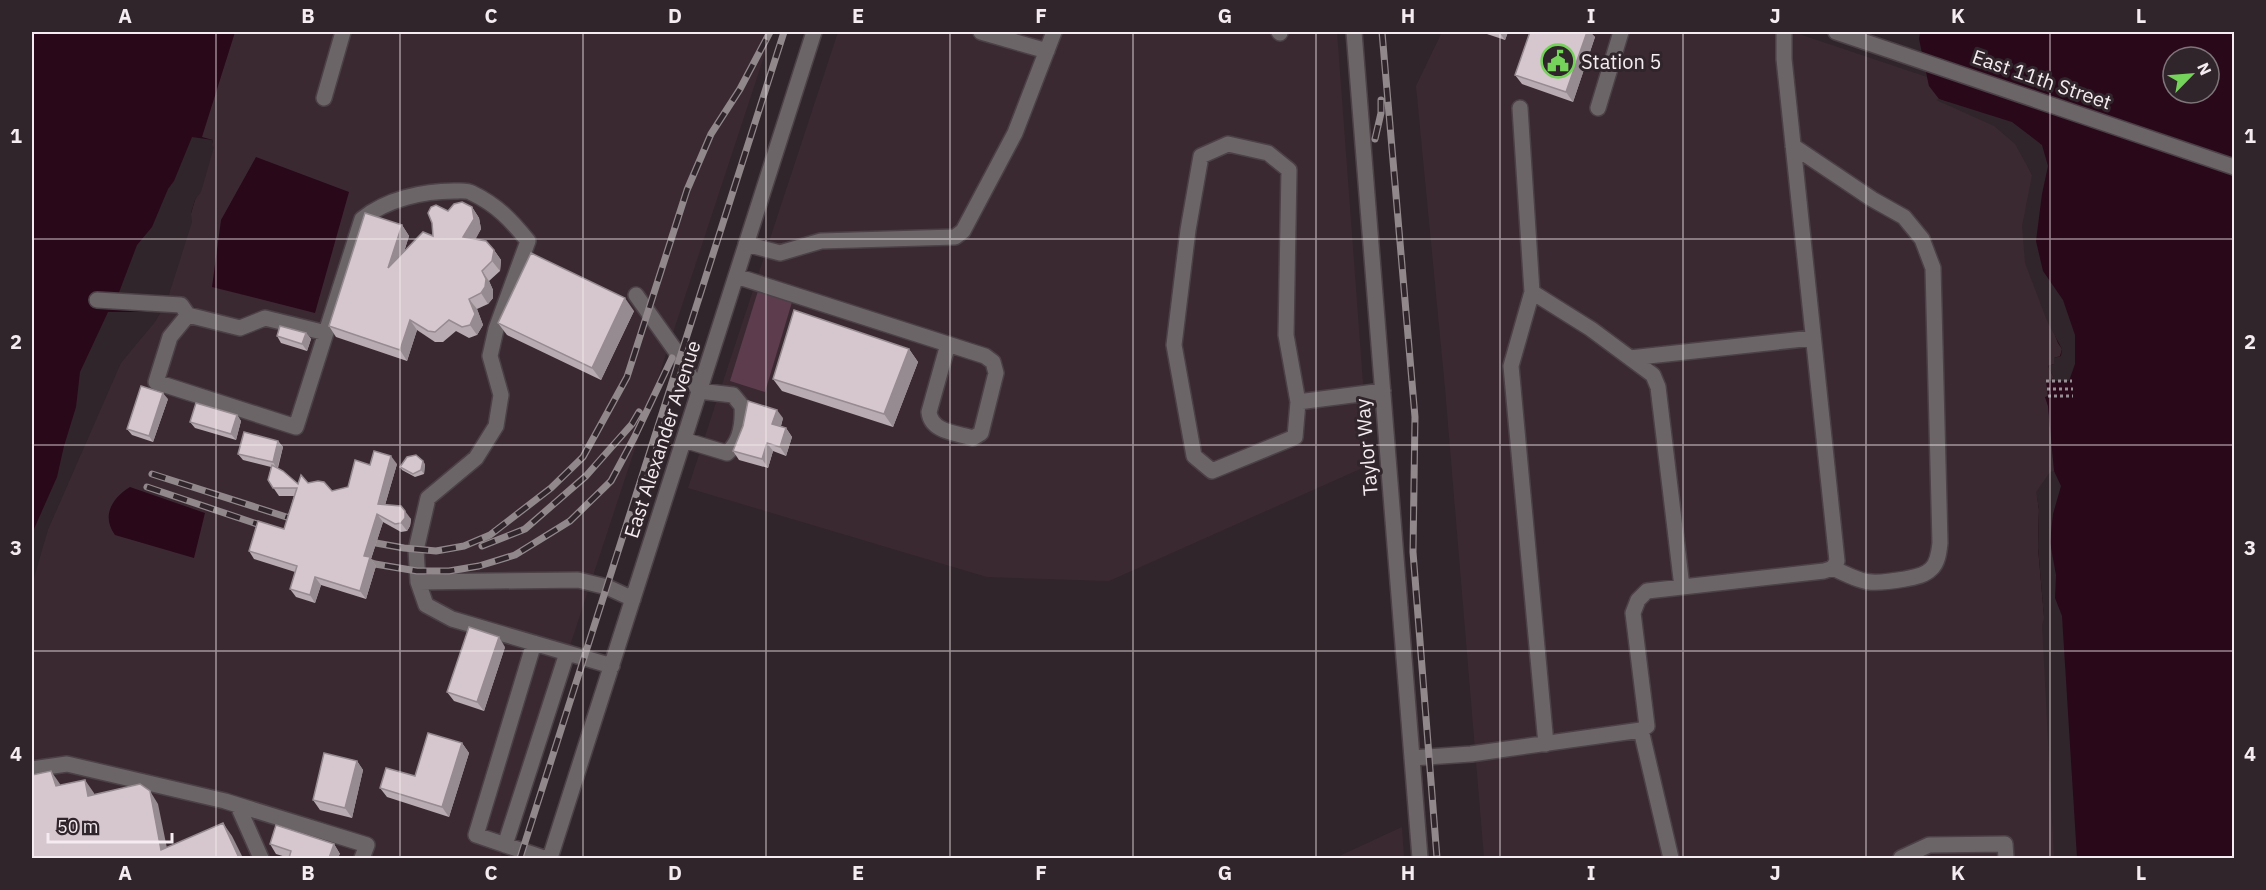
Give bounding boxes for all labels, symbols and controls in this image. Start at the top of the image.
text: A [118,2,132,29]
text: B [301,2,315,29]
text: C [484,2,498,29]
text: D [668,2,682,29]
text: E [852,2,864,29]
text: F [1035,2,1047,29]
text: G [1218,2,1232,29]
text: H [1401,2,1415,29]
text: I [1587,2,1595,29]
text: J [1769,2,1781,29]
text: K [1951,2,1965,29]
text: L [2136,2,2146,29]
public building icon: Station 5 [1540,43,1576,79]
street label: East 11th Street [1969,43,2115,115]
north arrow [2161,45,2221,105]
place label: Station 5 [1581,48,1662,75]
text: N [2193,59,2216,78]
text: 1 [10,122,22,149]
text: 1 [2244,122,2256,149]
text: 2 [10,328,22,355]
text: 2 [2244,328,2256,355]
street label: East Alexander Avenue [617,337,707,541]
street label: Taylor Way [1348,397,1384,497]
text: 3 [10,534,22,561]
text: 3 [2244,534,2256,561]
text: 4 [10,740,22,767]
text: 4 [2244,740,2256,767]
scale bar [48,806,172,844]
text: 50 m [57,815,99,838]
text: A [118,859,132,886]
text: B [301,859,315,886]
text: C [484,859,498,886]
text: D [668,859,682,886]
text: E [852,859,864,886]
text: F [1035,859,1047,886]
text: G [1218,859,1232,886]
text: H [1401,859,1415,886]
text: I [1587,859,1595,886]
text: J [1769,859,1781,886]
text: K [1951,859,1965,886]
text: L [2136,859,2146,886]

